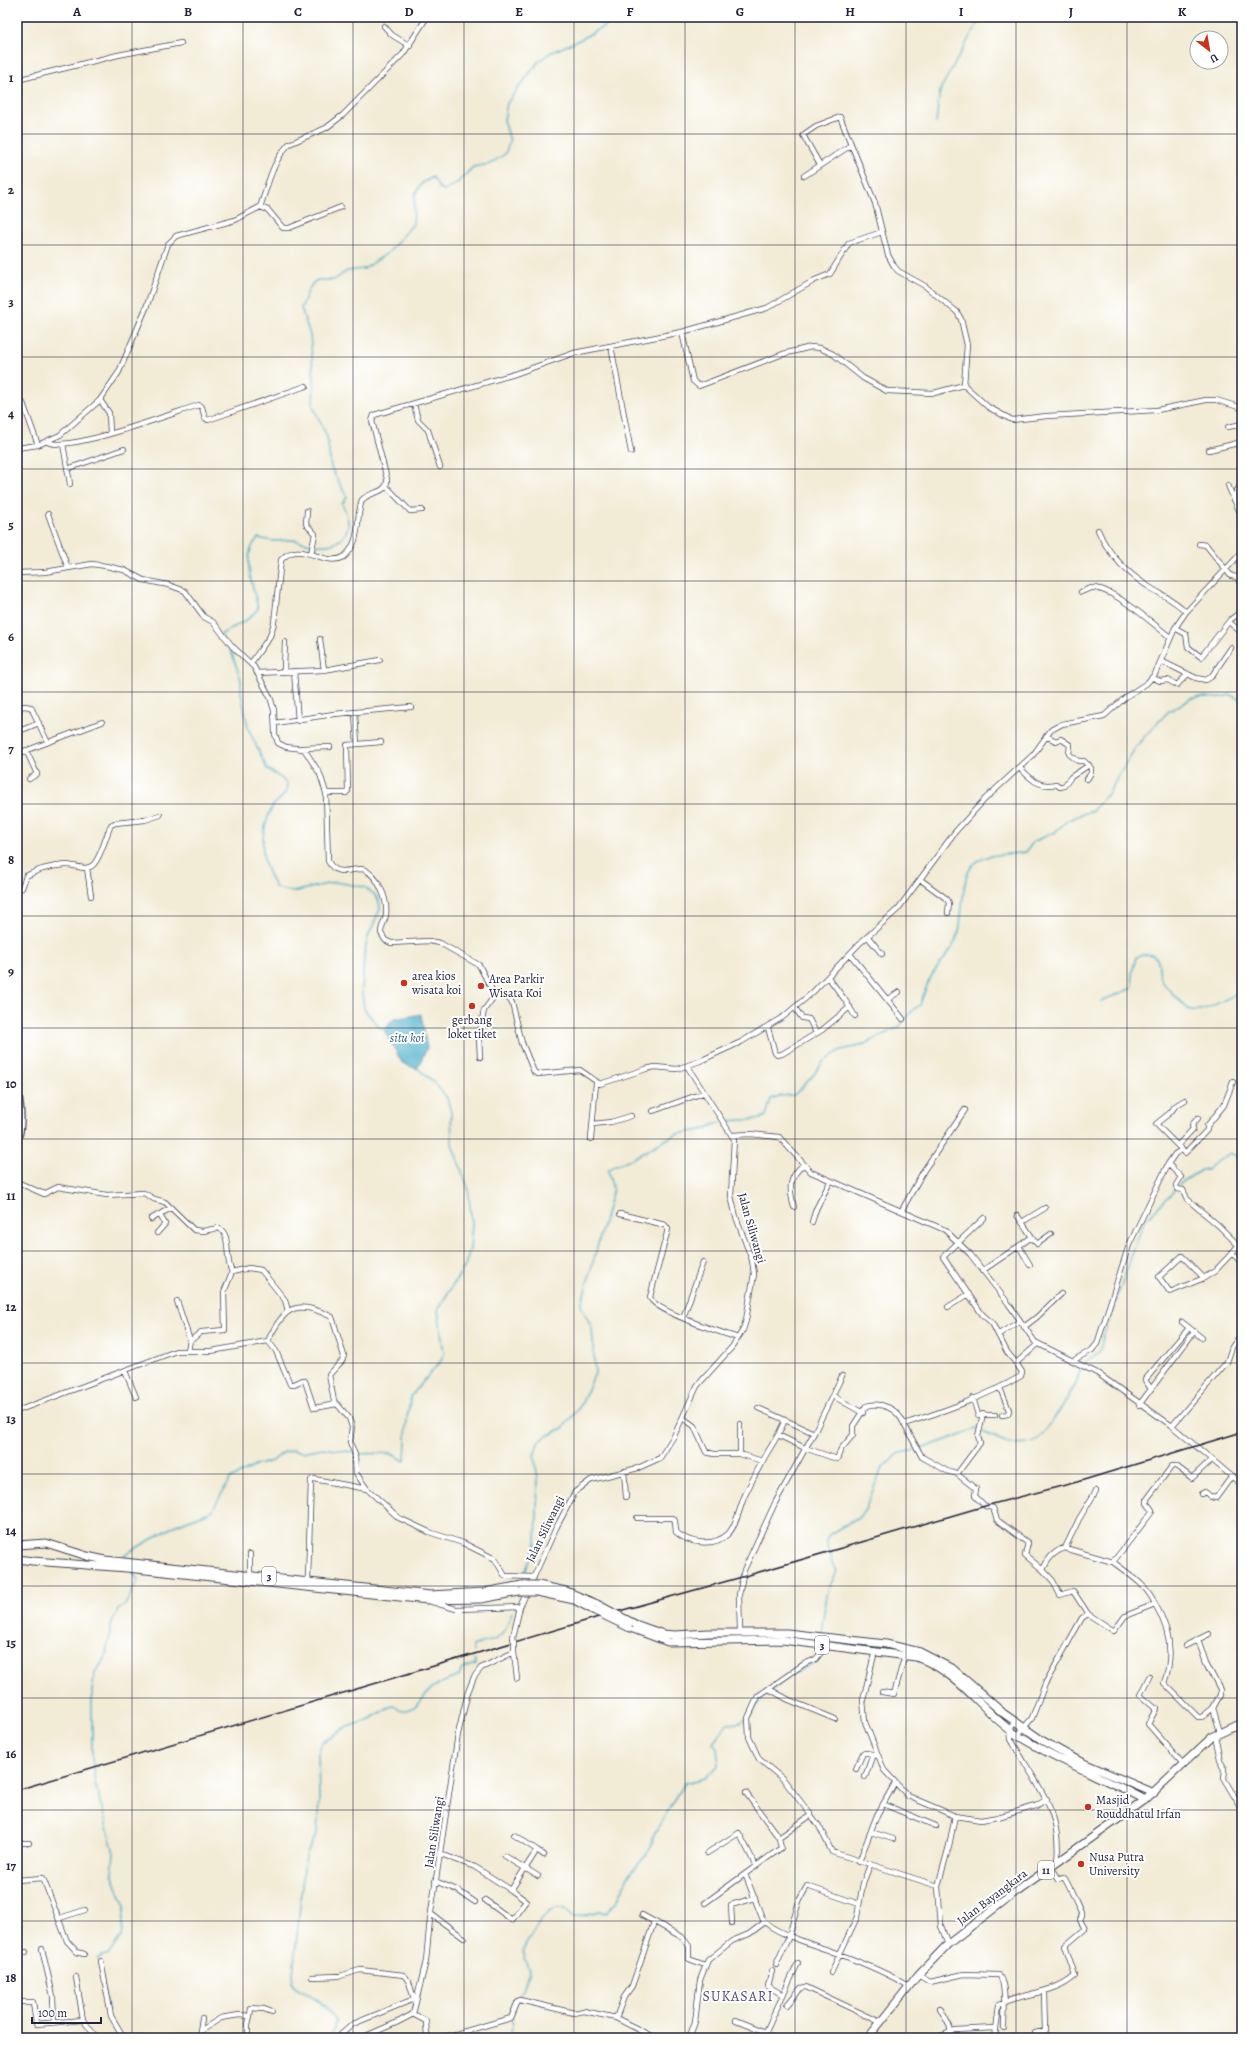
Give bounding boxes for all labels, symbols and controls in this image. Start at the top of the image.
text: A [72,3,82,20]
text: B [184,3,192,20]
text: C [294,3,302,20]
text: D [404,3,414,20]
text: E [515,3,523,20]
text: F [627,3,634,20]
text: G [736,3,744,20]
text: H [845,3,855,20]
text: I [959,3,964,20]
text: J [1069,3,1073,20]
text: K [1178,3,1187,20]
north arrow [1189,30,1229,70]
text: U [1206,50,1221,67]
text: 1 [9,69,14,86]
text: 2 [8,181,15,198]
text: 3 [8,293,14,310]
text: 4 [8,405,14,422]
text: 5 [8,516,14,533]
text: 6 [8,628,14,645]
text: 7 [8,740,14,757]
text: 8 [8,851,14,868]
text: 9 [8,963,14,980]
place label: area kios wisata koi [411,968,461,998]
place label: Area Parkir Wisata Koi [488,971,544,1001]
marker: area kios wisata koi [399,978,409,988]
marker: Area Parkir Wisata Koi [476,981,486,991]
marker: gerbang loket tiket [467,1001,477,1011]
place label: gerbang loket tiket [448,1012,496,1042]
water label: situ koi [390,1029,425,1046]
text: 10 [5,1075,17,1092]
text: 11 [6,1187,16,1204]
street label: Jalan Siliwangi [734,1191,770,1265]
text: 12 [6,1298,17,1315]
text: 13 [6,1410,17,1427]
street label: Jalan Siliwangi [522,1493,568,1565]
text: 14 [6,1522,16,1539]
road number: 3 [262,1567,276,1585]
text: 15 [6,1634,17,1651]
road number: 3 [815,1636,829,1654]
text: 16 [6,1745,16,1762]
place label: Masjid Rouddhatul Irfan [1096,1792,1181,1822]
street label: Jalan Siliwangi [420,1795,448,1869]
marker: Masjid Rouddhatul Irfan [1083,1802,1093,1812]
place label: Nusa Putra University [1089,1849,1144,1879]
text: 17 [6,1857,17,1874]
marker: Nusa Putra University [1076,1859,1086,1869]
road number: 11 [1038,1861,1054,1879]
street label: Jalan Bayangkara [954,1865,1031,1929]
text: 18 [6,1969,16,1986]
district label: SUKASARI [703,1987,773,2006]
scale bar [32,1999,101,2025]
text: 100 m [38,2005,67,2021]

